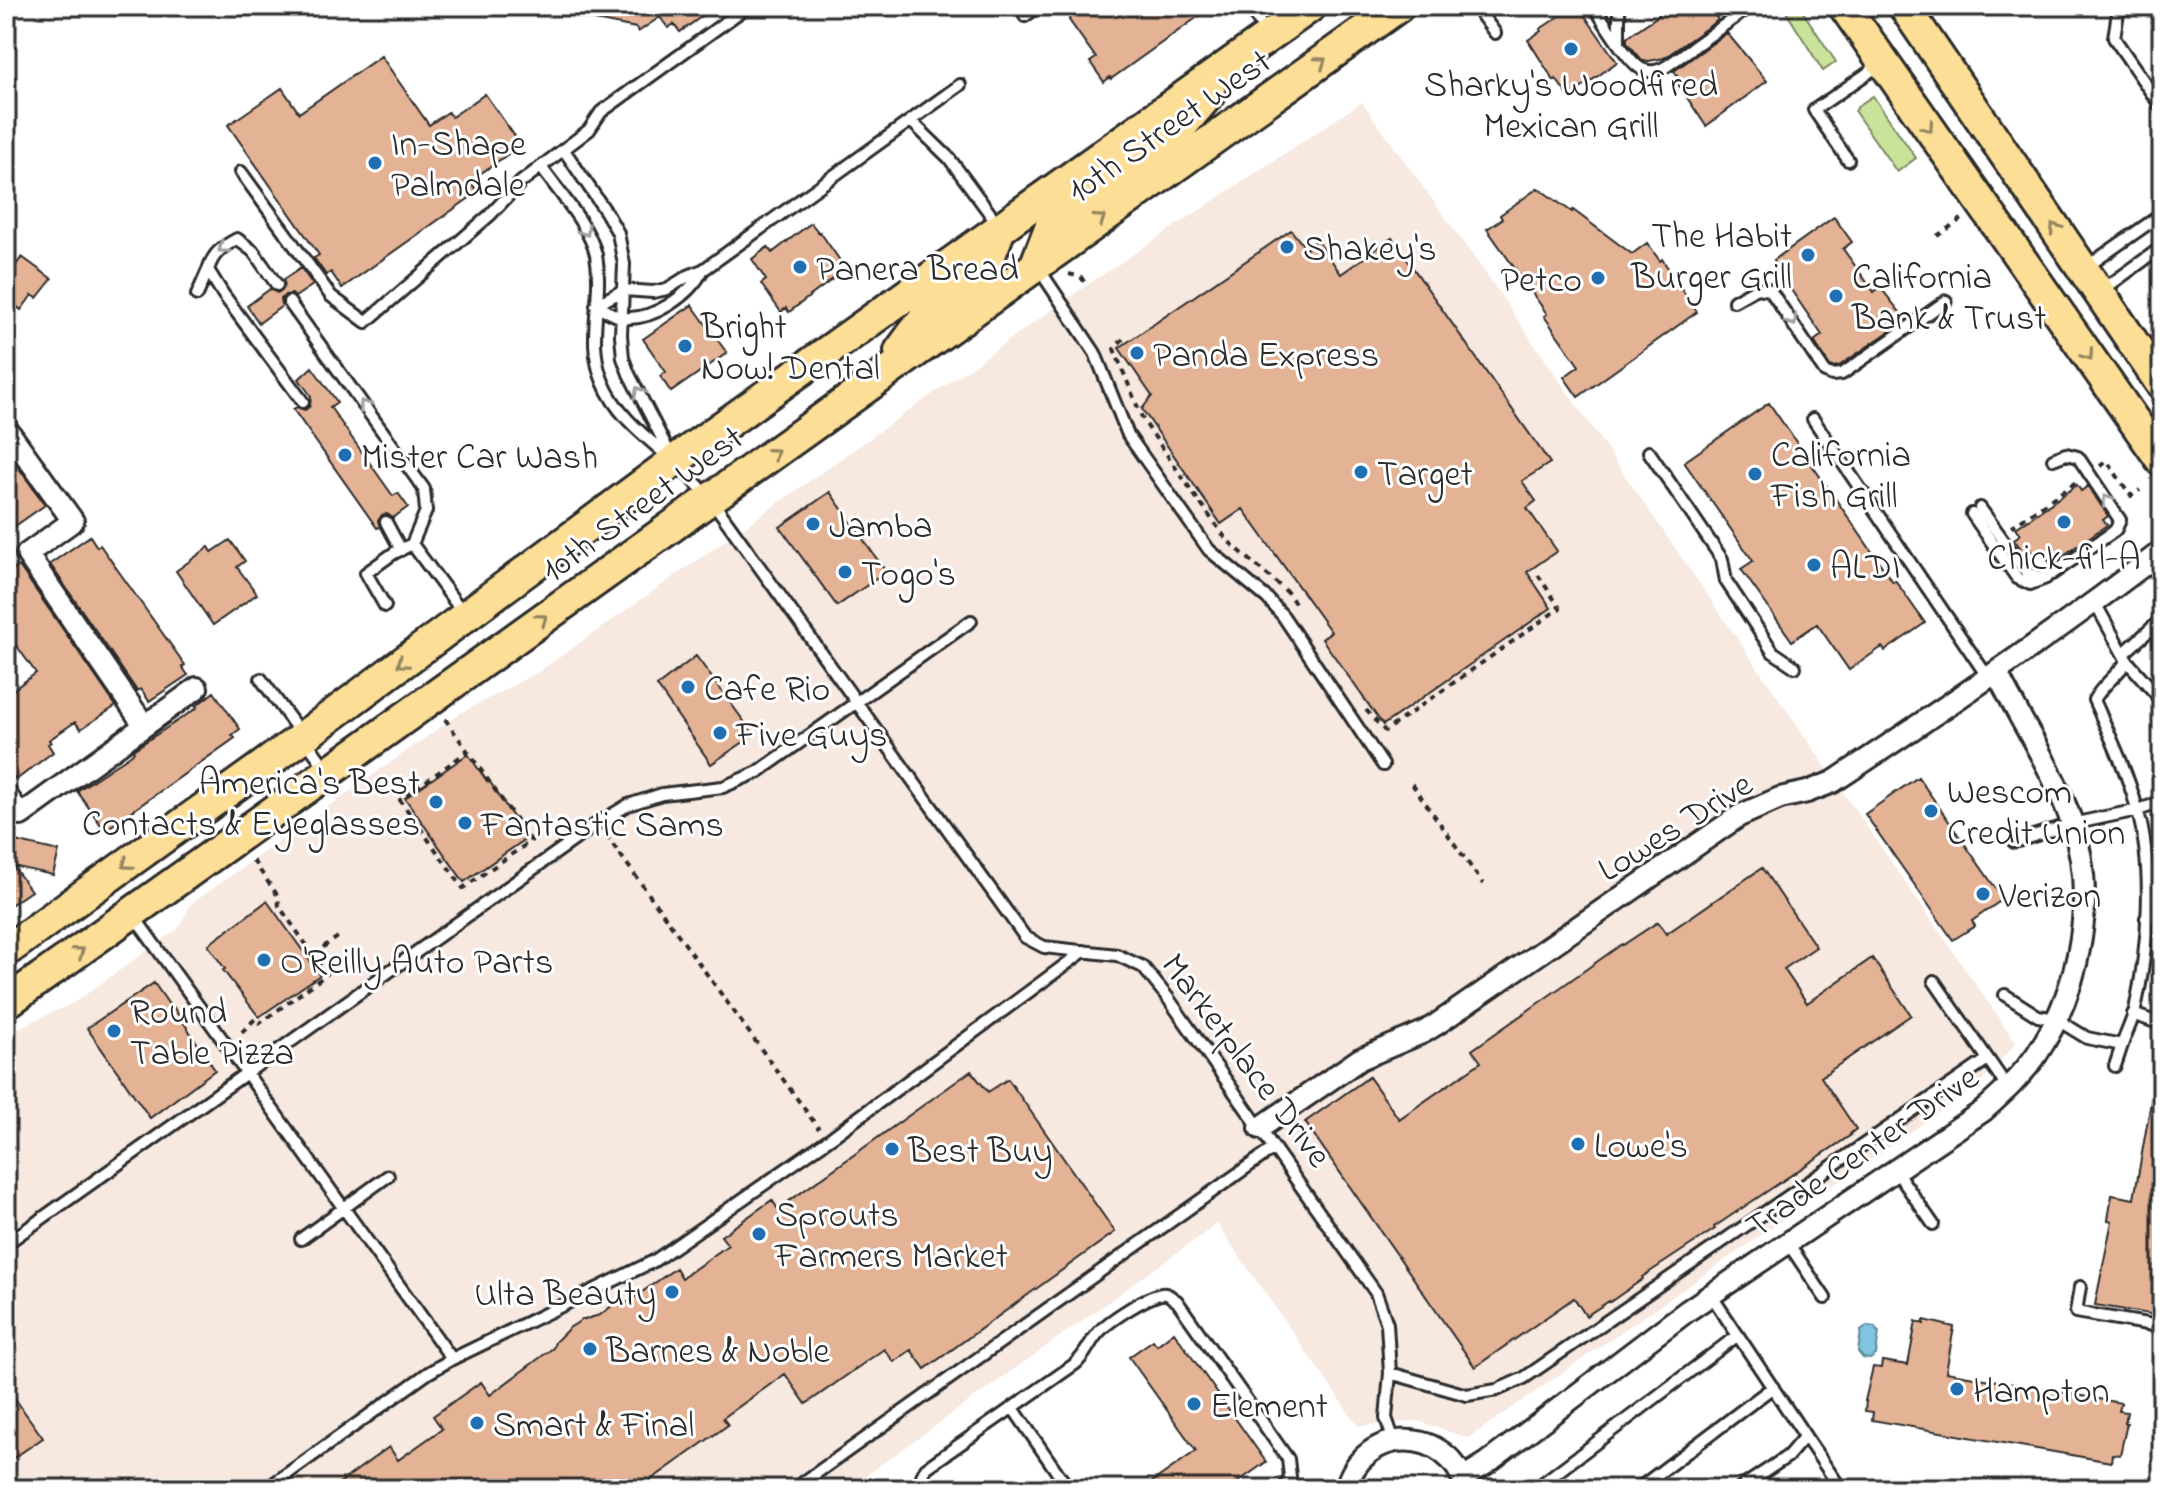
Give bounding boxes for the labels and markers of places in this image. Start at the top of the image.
marker: Sharky's Woodfired Mexican Grill [1562,40,1580,58]
place label: Sharky's Woodfired Mexican Grill [1424,61,1718,155]
place label: In-Shape Palmdale [391,120,527,214]
marker: In-Shape Palmdale [366,154,384,172]
place label: The Habit Burger Grill [1630,212,1792,306]
place label: Shakey's [1303,225,1437,278]
marker: Shakey's [1278,238,1296,256]
place label: Panera Bread [816,245,1019,298]
marker: The Habit Burger Grill [1799,246,1817,264]
place label: California Bank & Trust [1851,253,2046,347]
place label: Petco [1500,256,1582,309]
marker: Panera Bread [791,258,809,276]
marker: Petco [1589,269,1607,287]
marker: California Bank & Trust [1827,287,1845,305]
place label: Bright Now! Dental [700,303,880,397]
place label: Panda Express [1153,331,1379,384]
marker: Bright Now! Dental [676,337,694,355]
marker: Panda Express [1128,344,1146,362]
place label: California Fish Grill [1770,431,1911,525]
place label: Mister Car Wash [361,433,598,486]
marker: Mister Car Wash [336,446,354,464]
place label: Target [1377,450,1473,503]
marker: Target [1352,463,1370,481]
marker: California Fish Grill [1746,465,1764,483]
place label: Jamba [829,502,932,555]
marker: Chick-fil-A [2055,513,2073,531]
marker: Jamba [804,515,822,533]
place label: Chick-fil-A [1987,534,2141,587]
place label: ALDI [1830,543,1900,596]
place label: Togo's [861,550,956,603]
marker: ALDI [1805,556,1823,574]
marker: Togo's [836,563,854,581]
place label: Cafe Rio [704,665,830,718]
marker: Cafe Rio [679,678,697,696]
place label: Five Guys [735,711,887,764]
marker: Five Guys [711,724,729,742]
place label: America's Best Contacts & Eyeglasses [82,759,420,853]
place label: Wescom Credit Union [1947,768,2125,862]
marker: America's Best Contacts & Eyeglasses [427,793,445,811]
place label: Fantastic Sams [480,801,724,854]
marker: Wescom Credit Union [1922,802,1940,820]
marker: Fantastic Sams [456,814,474,832]
place label: Verizon [1998,872,2101,925]
marker: Verizon [1974,885,1992,903]
place label: O'Reilly Auto Parts [280,938,553,991]
marker: O'Reilly Auto Parts [255,951,273,969]
place label: Round Table Pizza [130,988,294,1082]
marker: Round Table Pizza [105,1022,123,1040]
place label: Lowe's [1594,1122,1688,1175]
place label: Best Buy [907,1127,1053,1180]
marker: Lowe's [1569,1135,1587,1153]
marker: Best Buy [883,1140,901,1158]
place label: Sprouts Farmers Market [774,1191,1008,1285]
marker: Sprouts Farmers Market [750,1225,768,1243]
place label: Ulta Beauty [474,1270,656,1323]
marker: Ulta Beauty [663,1283,681,1301]
place label: Barnes & Noble [605,1327,830,1380]
marker: Barnes & Noble [581,1340,599,1358]
place label: Hampton [1973,1367,2109,1420]
marker: Hampton [1948,1380,1966,1398]
place label: Element [1210,1382,1328,1435]
marker: Element [1185,1395,1203,1413]
place label: Smart & Final [493,1401,694,1454]
marker: Smart & Final [468,1414,486,1432]

